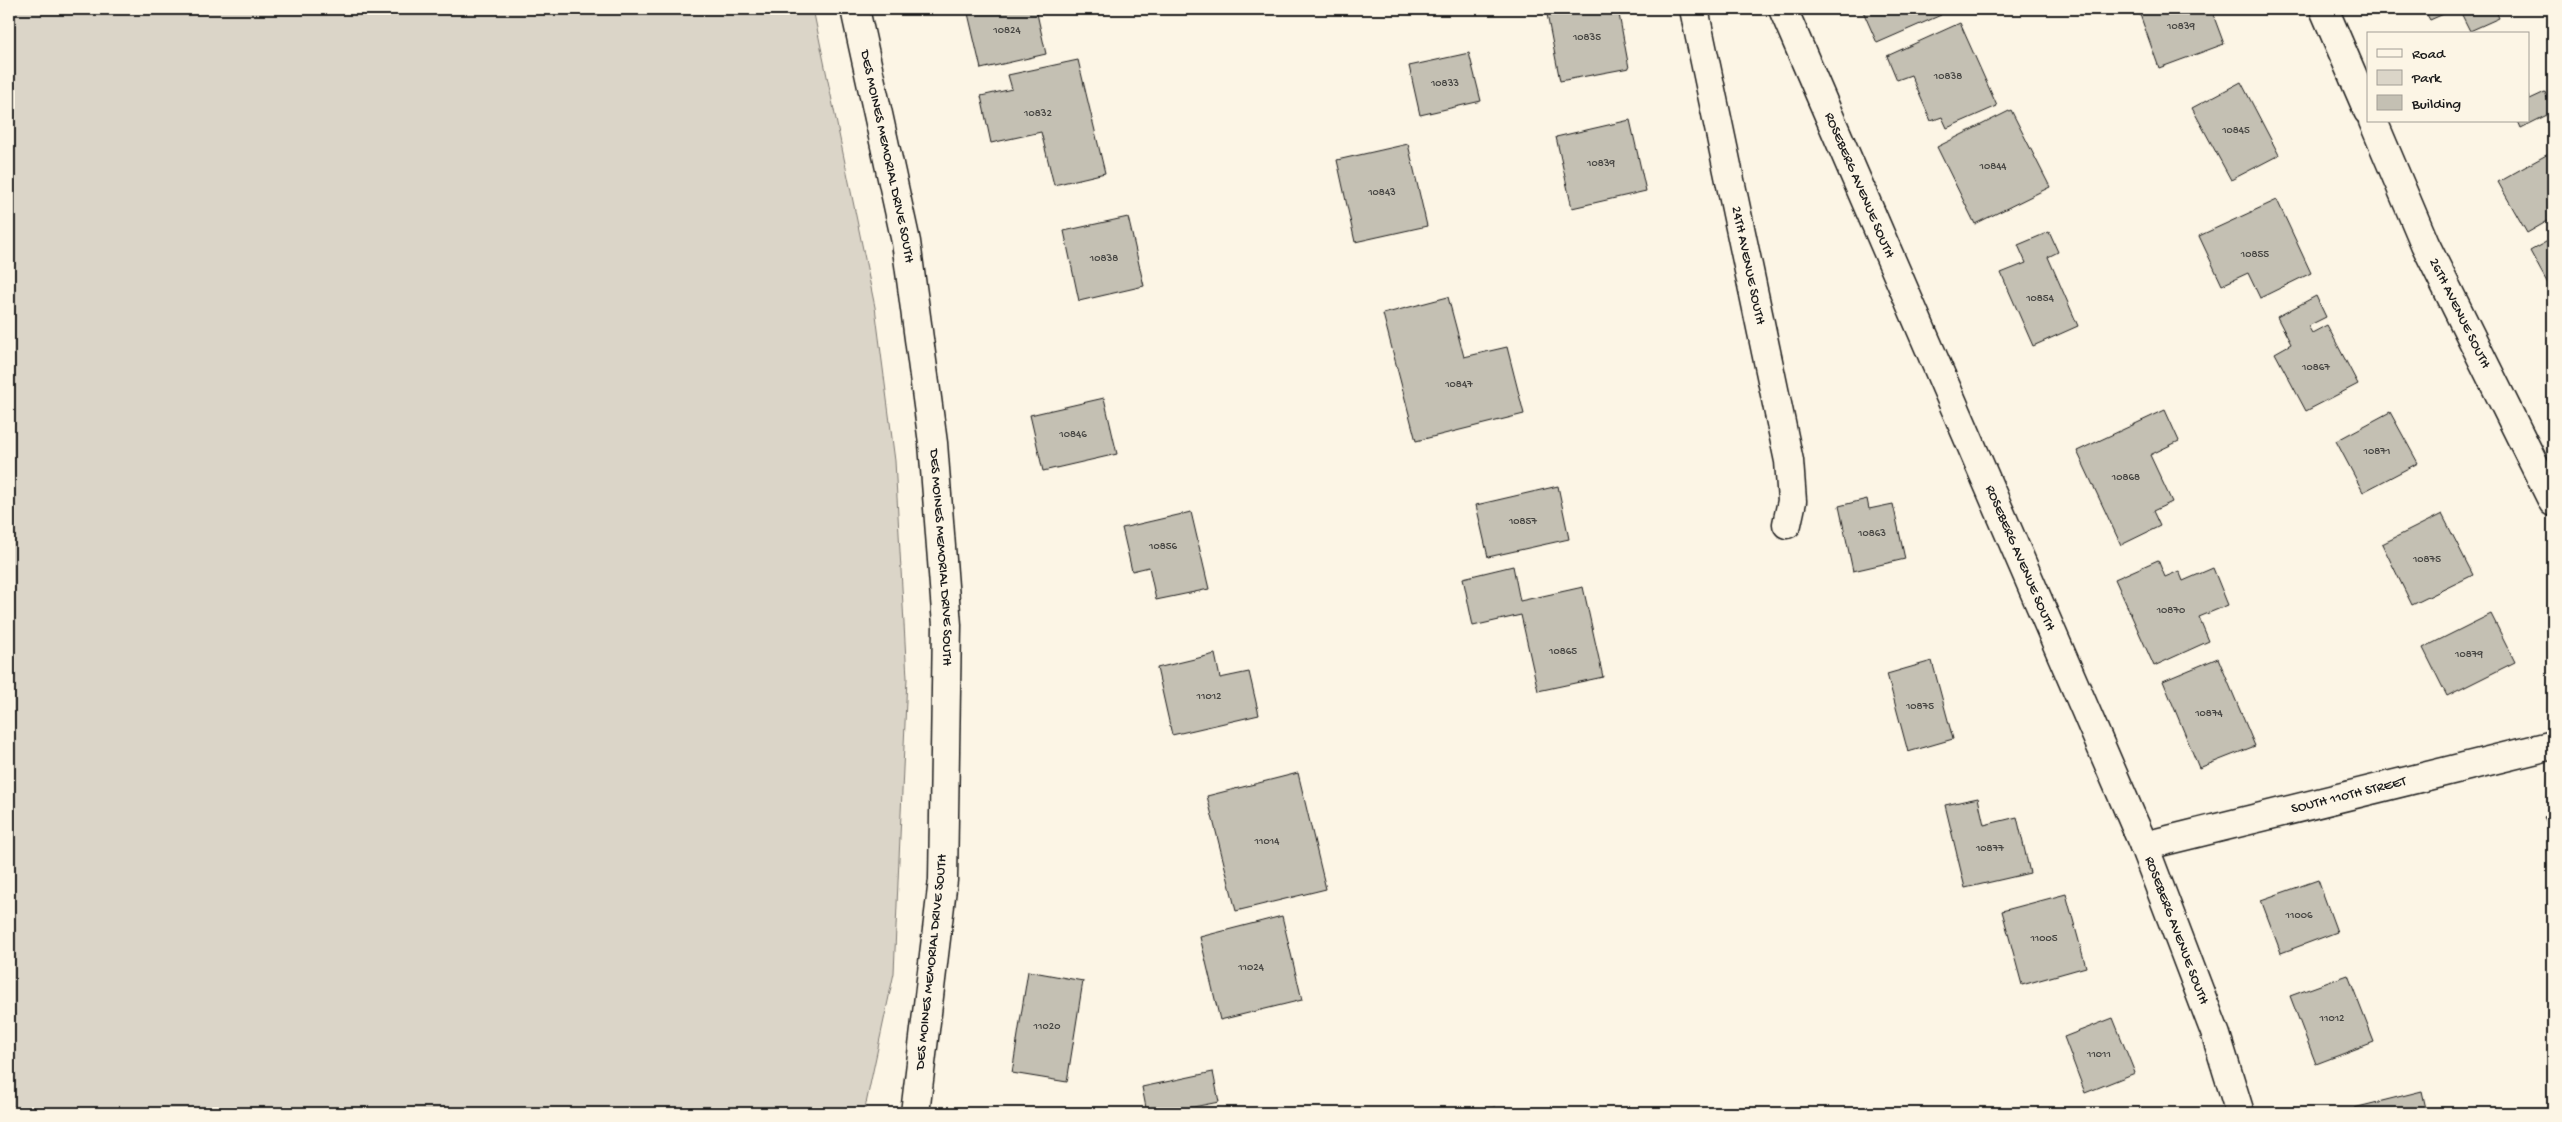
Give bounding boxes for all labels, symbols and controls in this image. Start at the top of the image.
house number: 10839 [2166,21,2195,33]
house number: 10824 [992,25,1021,37]
house number: 10835 [1572,32,1601,44]
legend [2367,32,2530,122]
text: Road [2412,46,2446,64]
street label: DES MOINES MEMORIAL DRIVE SOUTH [856,48,917,265]
text: Park [2411,70,2442,88]
house number: 10838 [1933,71,1962,83]
house number: 10833 [1430,78,1459,90]
text: Building [2411,96,2461,114]
house number: 10832 [1023,108,1053,120]
street label: ROSEBERG AVENUE SOUTH [1820,110,1898,262]
house number: 10845 [2221,125,2250,137]
house number: 10839 [1586,158,1615,170]
house number: 10844 [1978,161,2007,173]
house number: 10843 [1367,187,1396,199]
street label: 24TH AVENUE SOUTH [1727,205,1769,327]
house number: 10855 [2240,249,2269,261]
house number: 10838 [1089,253,1118,265]
street label: 26TH AVENUE SOUTH [2425,255,2494,372]
house number: 10854 [2025,293,2055,305]
house number: 10867 [2301,362,2330,374]
house number: 10847 [1444,379,1473,391]
house number: 10846 [1058,429,1087,441]
house number: 10871 [2363,446,2390,458]
street label: DES MOINES MEMORIAL DRIVE SOUTH [925,447,956,667]
house number: 10868 [2111,472,2140,484]
street label: ROSEBERG AVENUE SOUTH [1981,483,2059,634]
house number: 10857 [1508,516,1537,528]
house number: 10863 [1857,528,1886,540]
house number: 10856 [1148,541,1177,553]
house number: 10875 [2412,554,2441,566]
house number: 10870 [2156,605,2185,617]
house number: 10865 [1548,646,1577,658]
house number: 10879 [2454,649,2483,661]
house number: 11012 [1196,691,1222,703]
house number: 10875 [1905,701,1934,713]
house number: 10874 [2194,708,2224,720]
street label: SOUTH 110TH STREET [2290,773,2409,818]
house number: 11014 [1254,836,1280,848]
house number: 10877 [1975,843,2004,855]
street label: DES MOINES MEMORIAL DRIVE SOUTH [912,852,952,1072]
street label: ROSEBERG AVENUE SOUTH [2140,854,2212,1008]
house number: 11006 [2285,910,2313,922]
house number: 11005 [2029,933,2058,945]
house number: 11024 [1237,962,1265,974]
house number: 11012 [2319,1013,2345,1025]
house number: 11020 [1033,1021,1060,1033]
house number: 11011 [2086,1049,2111,1061]

